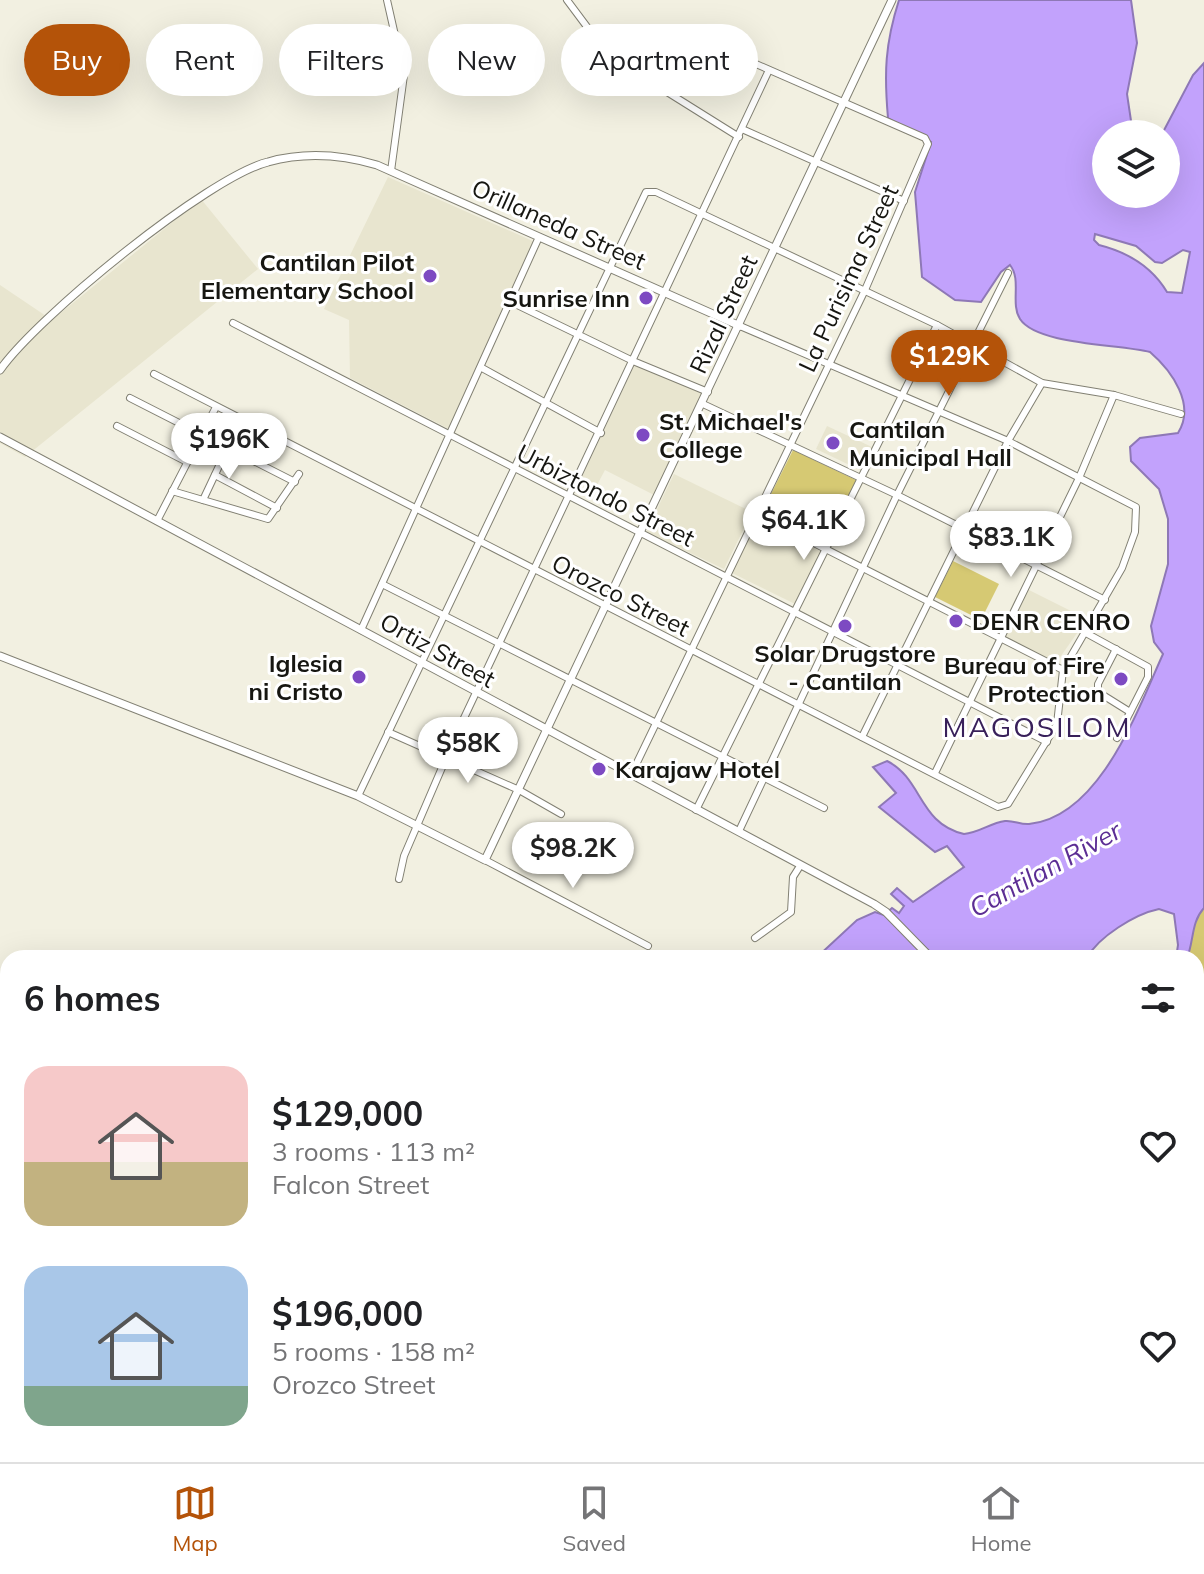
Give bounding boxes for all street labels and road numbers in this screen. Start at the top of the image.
street label: Orillaneda Street [467,172,651,276]
street label: La Purisima Street [791,180,905,376]
street label: Rizal Street [682,250,764,378]
street label: Urbiztondo Street [512,437,700,553]
street label: Orozco Street [547,547,695,643]
street label: Ortiz Street [375,606,501,694]

